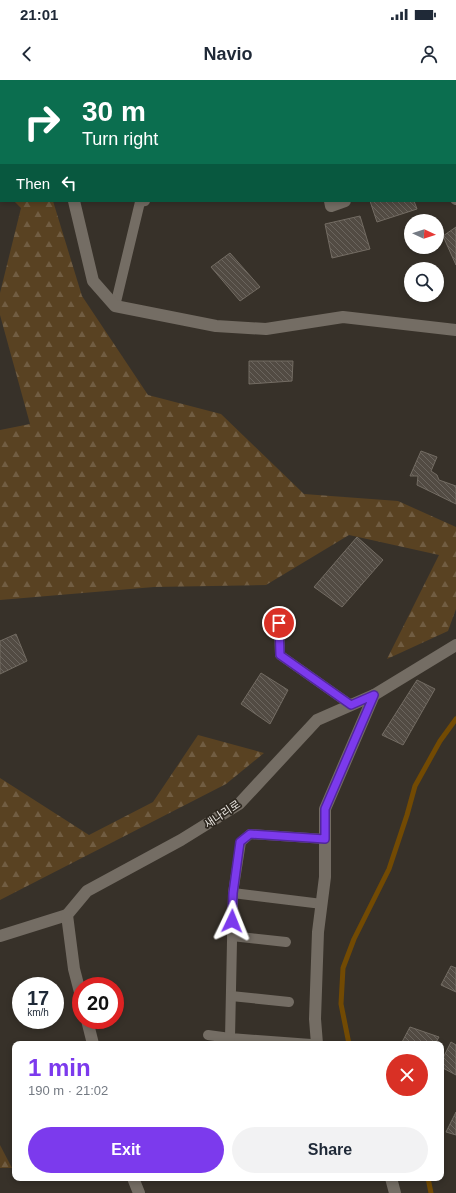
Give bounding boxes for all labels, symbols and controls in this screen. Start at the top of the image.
text: 21:01 [20,6,58,23]
icon: back [16,43,38,65]
icon: person [418,43,440,65]
text: Navio [203,44,253,64]
icon: right [16,96,68,148]
text: 30 m [82,96,146,127]
text: Turn right [82,129,158,149]
icon: left [58,172,80,194]
text: Then [16,175,50,192]
north arrow [404,214,444,254]
map controls [404,214,444,302]
button: search [404,262,444,302]
pin [262,606,296,640]
icon: arrive [268,612,290,634]
street label: 새나리로 [202,798,242,830]
position arrow [211,900,253,942]
speed limit sign: 20 [72,977,124,1029]
text: 17 [27,987,49,1009]
text: km/h [27,1007,49,1018]
text: 1 min [28,1054,91,1081]
button: close [386,1054,428,1096]
text: 190 m · 21:02 [28,1083,108,1098]
button: Exit [28,1127,224,1173]
button: Share [232,1127,428,1173]

